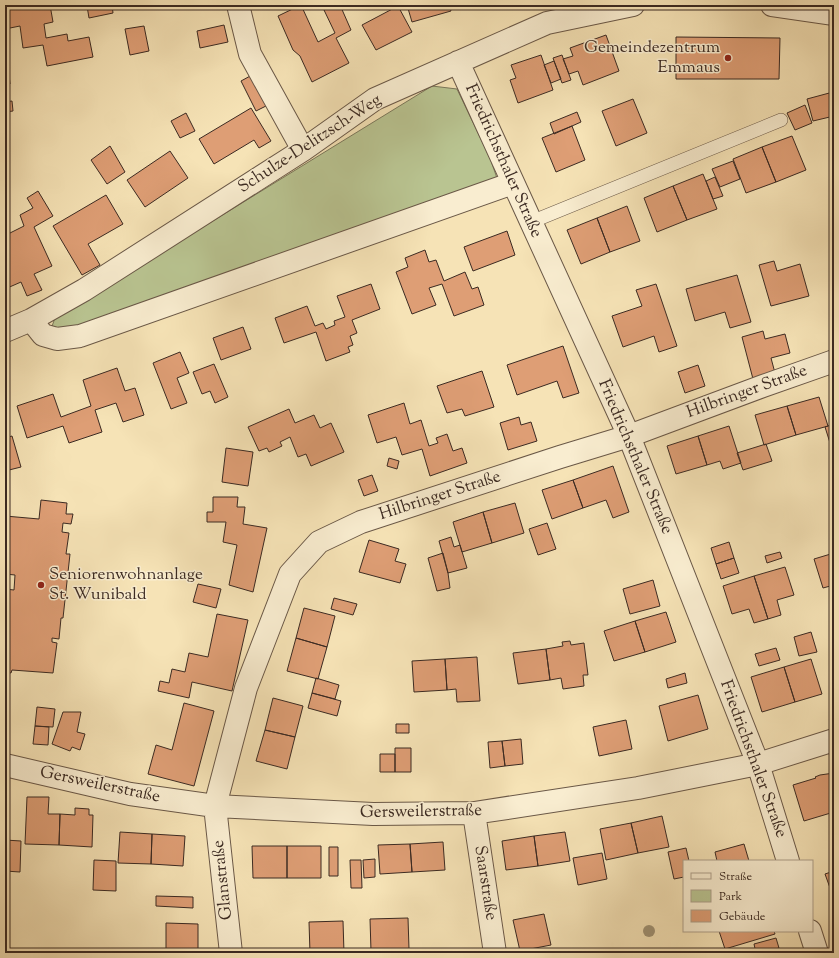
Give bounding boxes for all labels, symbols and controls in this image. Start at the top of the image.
place label: Gemeindezentrum Emmaus [584,36,720,80]
marker: Gemeindezentrum Emmaus [723,53,733,63]
street label: Friedrichsthaler Straße [458,80,548,242]
street label: Schulze-Delitzsch-Weg [234,89,386,199]
street label: Hilbringer Straße [683,359,811,425]
street label: Friedrichsthaler Straße [591,376,679,538]
street label: Hilbringer Straße [376,465,504,527]
place label: Seniorenwohnanlage St. Wunibald [49,563,203,607]
marker: Seniorenwohnanlage St. Wunibald [36,580,46,590]
street label: Friedrichsthaler Straße [713,677,793,841]
street label: Gersweilerstraße [38,761,162,809]
street label: Gersweilerstraße [360,799,482,825]
street label: Glanstraße [207,839,239,921]
street label: Saarstraße [467,844,503,922]
legend [683,860,813,932]
text: Straße [719,868,753,886]
text: Park [719,888,742,906]
text: Gebäude [719,908,766,926]

